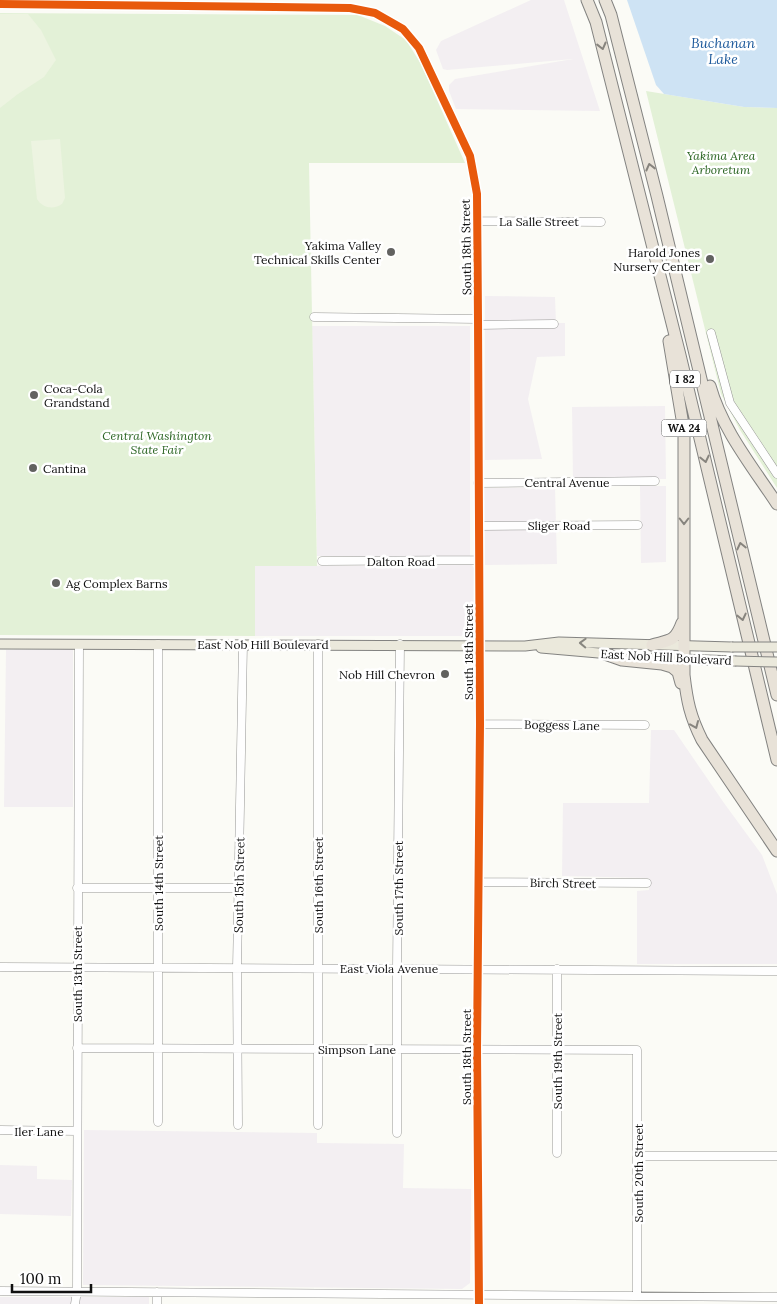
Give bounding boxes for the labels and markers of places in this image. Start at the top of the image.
place label: Yakima Valley Technical Skills Center [254,238,382,267]
place label: Harold Jones Nursery Center [613,245,701,274]
marker: Yakima Valley Technical Skills Center [385,246,397,258]
marker: Harold Jones Nursery Center [704,253,716,265]
place label: Coca-Cola Grandstand [44,381,110,410]
marker: Coca-Cola Grandstand [28,389,40,401]
place label: Cantina [43,461,86,476]
marker: Cantina [27,462,39,474]
place label: Ag Complex Barns [65,576,168,591]
marker: Ag Complex Barns [50,577,62,589]
place label: Nob Hill Chevron [339,667,435,682]
marker: Nob Hill Chevron [439,668,451,680]

